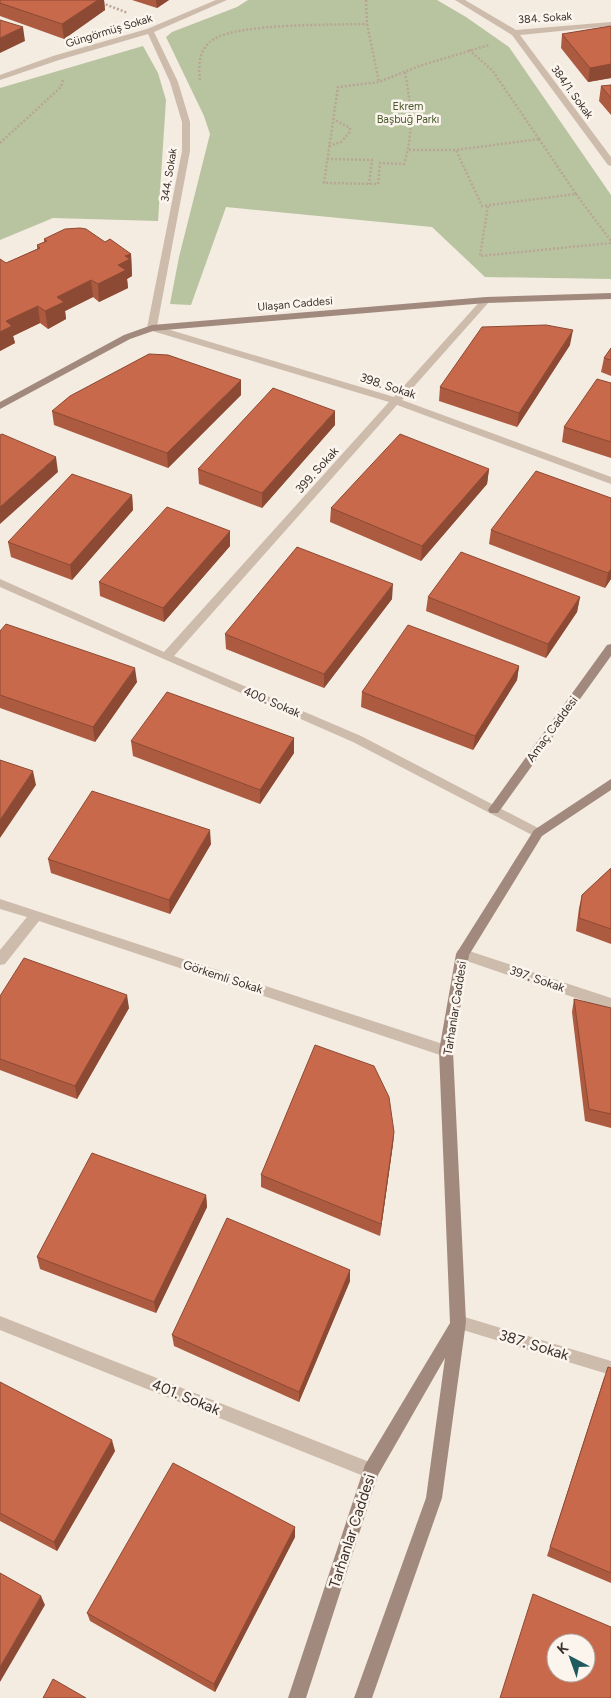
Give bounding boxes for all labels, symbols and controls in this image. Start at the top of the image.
street label: 384. Sokak [518,10,573,26]
street label: Güngörmüş Sokak [64,11,155,50]
street label: 384/1. Sokak [548,63,596,122]
park label: Ekrem Başbuğ Parkı [377,100,439,126]
street label: 344. Sokak [158,147,180,203]
street label: Ulaşan Caddesi [257,294,333,314]
street label: 398. Sokak [358,370,418,402]
street label: 399. Sokak [293,444,342,496]
street label: 400. Sokak [242,684,303,720]
street label: Amaç Caddesi [524,693,580,765]
street label: Görkemli Sokak [181,958,265,997]
street label: Tarhanlar Caddesi [441,960,469,1056]
street label: 397. Sokak [508,963,566,995]
street label: 387. Sokak [497,1326,572,1364]
street label: 401. Sokak [149,1375,223,1419]
street label: Tarhanlar Caddesi [325,1472,379,1590]
north arrow [546,1633,596,1683]
text: K [554,1639,572,1658]

